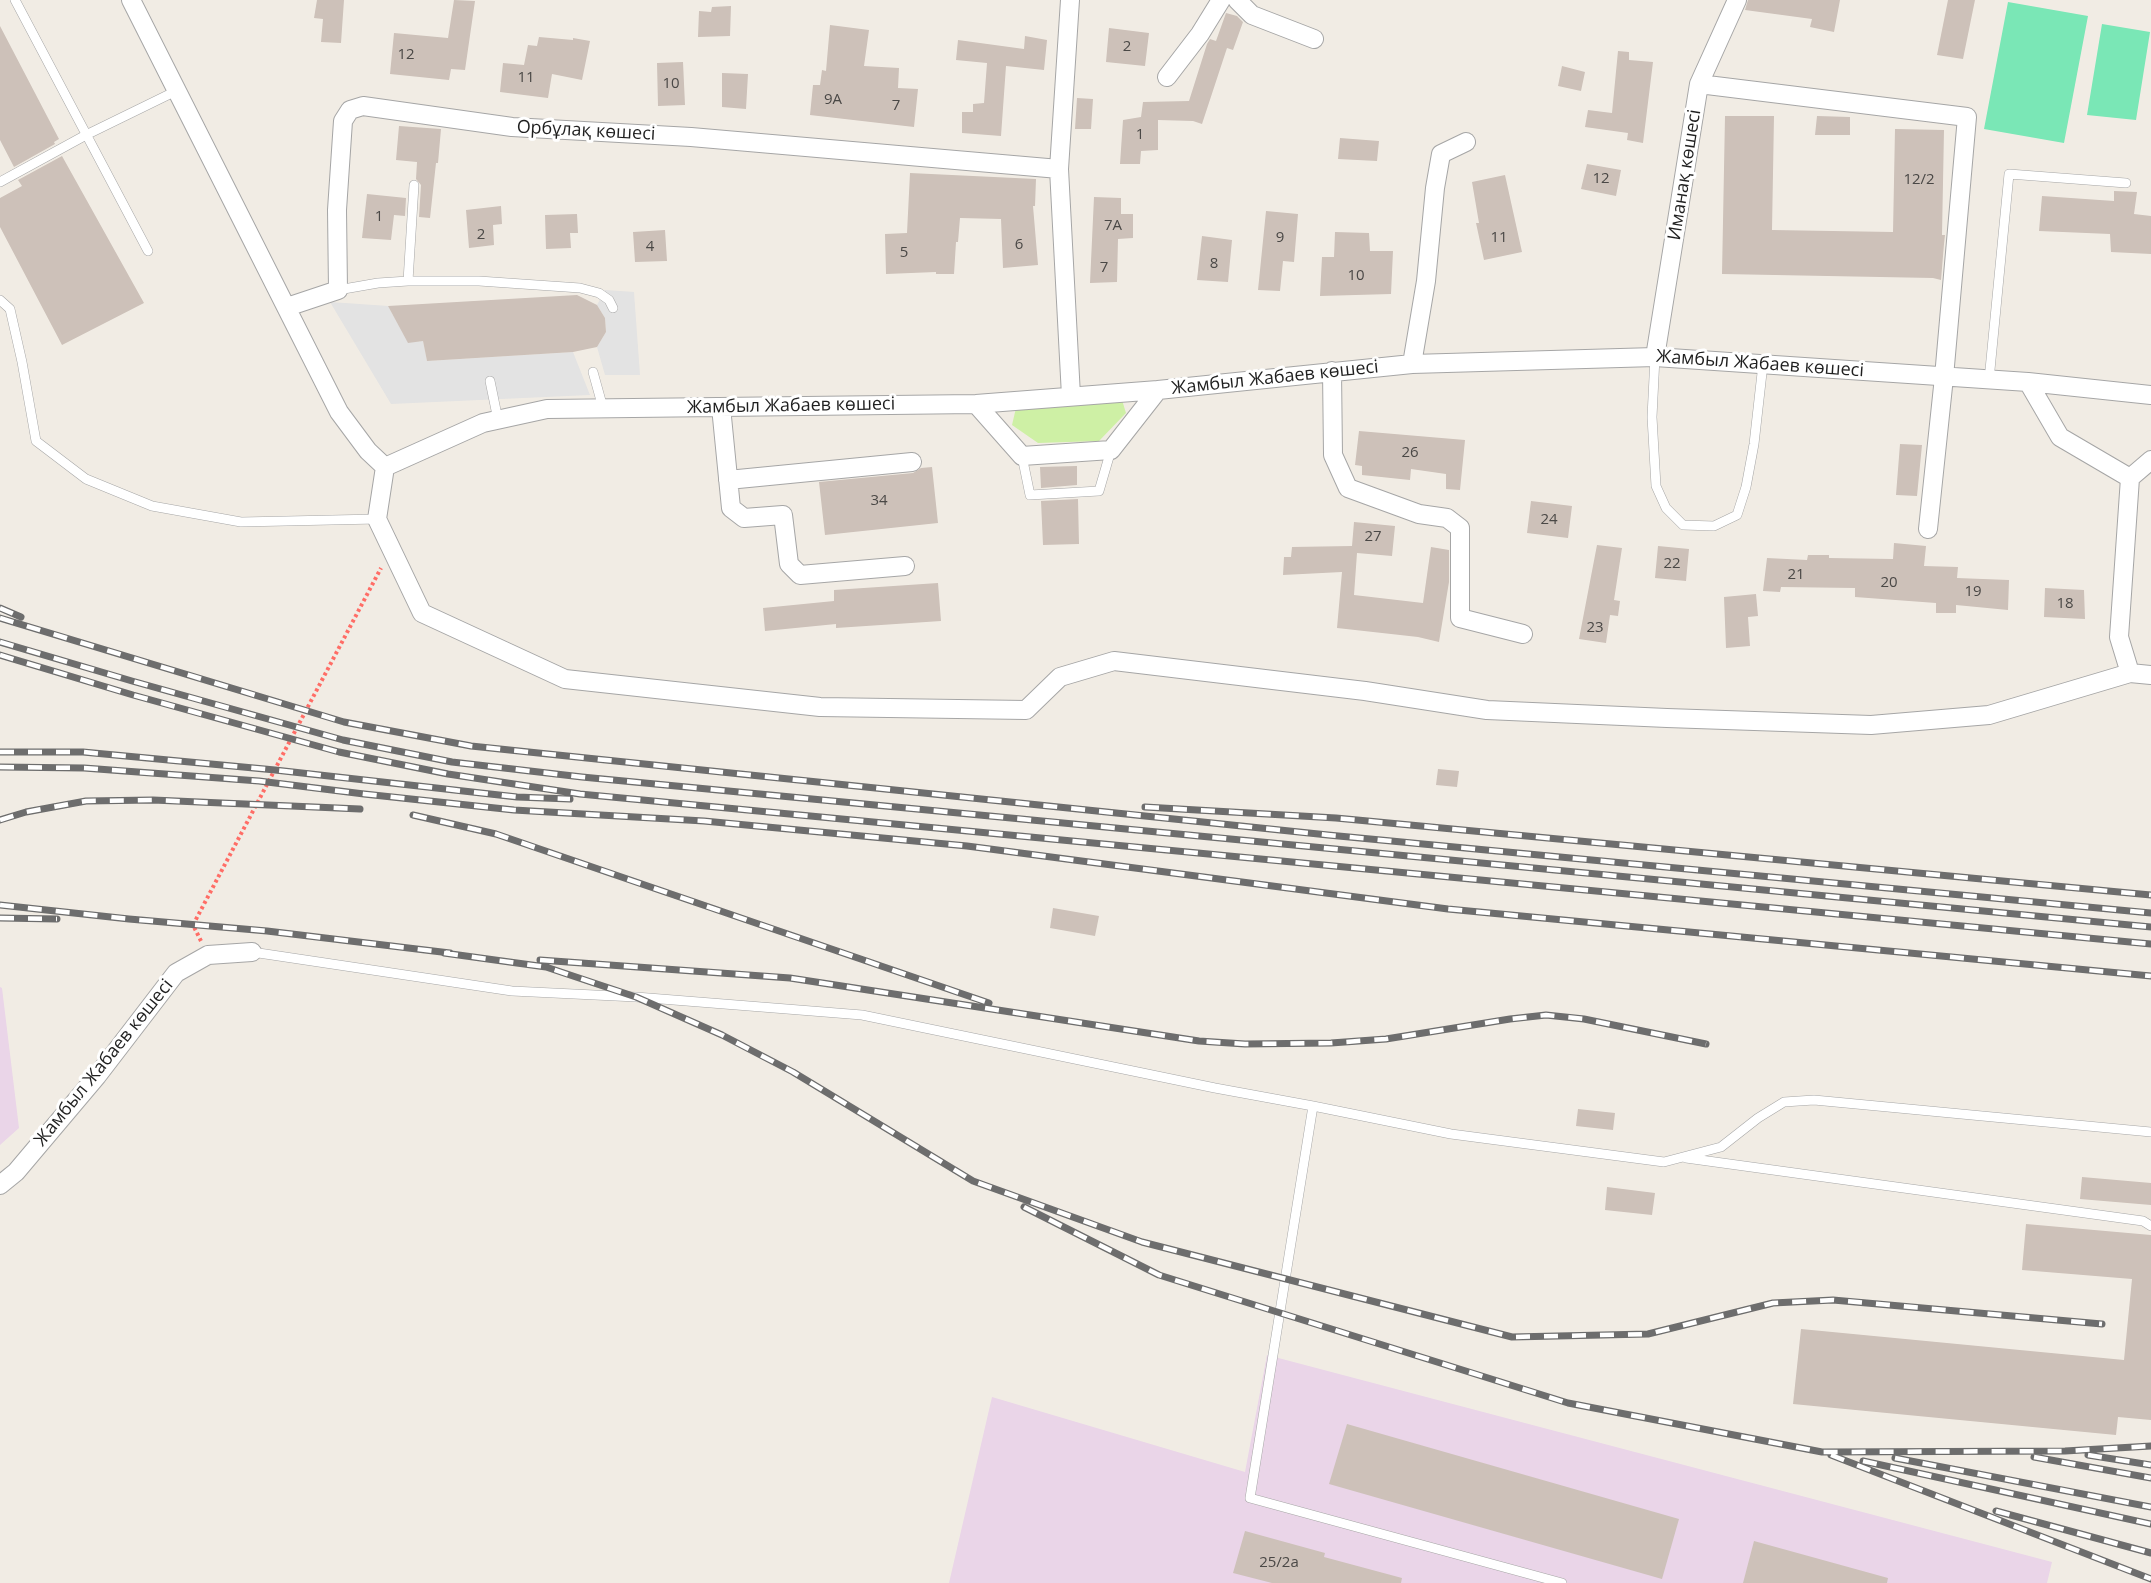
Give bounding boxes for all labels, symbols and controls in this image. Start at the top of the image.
house number: 2 [1123,38,1131,56]
house number: 12 [397,46,415,64]
house number: 11 [517,69,535,87]
house number: 10 [662,75,680,93]
house number: 9А [824,91,842,109]
house number: 7 [892,97,900,115]
street label: Иманақ көшесі [1664,108,1706,242]
street label: Орбұлақ көшесі [516,117,656,145]
house number: 1 [1136,126,1144,144]
house number: 12 [1592,170,1610,188]
house number: 12/2 [1903,171,1935,189]
house number: 1 [375,208,383,226]
house number: 7А [1104,217,1122,235]
house number: 2 [477,226,485,244]
house number: 9 [1276,229,1284,247]
house number: 11 [1490,229,1508,247]
house number: 6 [1015,236,1023,254]
house number: 4 [646,238,654,256]
house number: 5 [900,244,908,262]
house number: 8 [1210,255,1218,273]
house number: 7 [1100,259,1108,277]
house number: 10 [1347,267,1365,285]
street label: Жамбыл Жабаев көшесі [1655,346,1865,382]
street label: Жамбыл Жабаев көшесі [1170,356,1380,400]
street label: Жамбыл Жабаев көшесі [687,393,895,419]
house number: 26 [1401,444,1419,462]
house number: 34 [870,492,888,510]
house number: 24 [1540,511,1558,529]
house number: 27 [1364,528,1382,546]
house number: 22 [1663,555,1681,573]
house number: 21 [1787,566,1805,584]
house number: 20 [1880,574,1898,592]
house number: 19 [1964,583,1982,601]
house number: 18 [2056,595,2074,613]
house number: 23 [1586,619,1604,637]
street label: Жамбыл Жабаев көшесі [30,975,178,1151]
house number: 25/2а [1259,1554,1299,1572]

